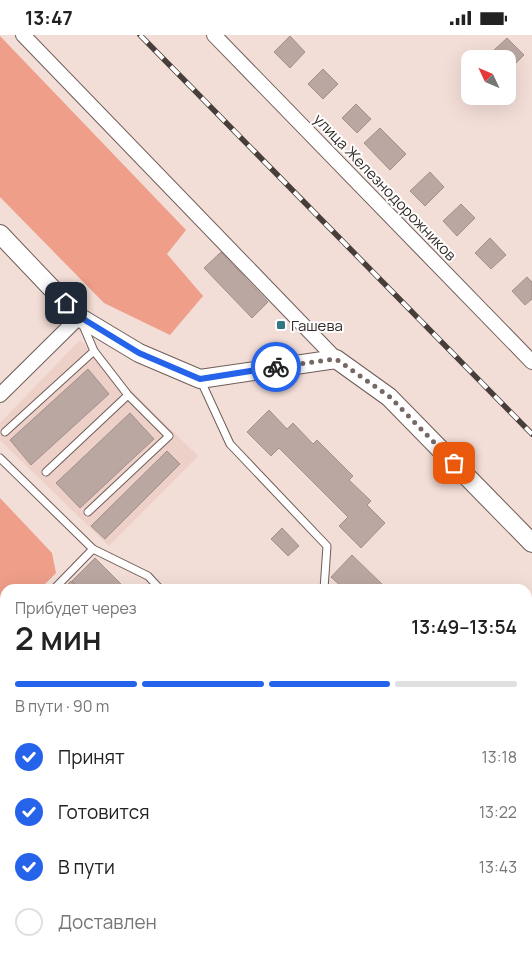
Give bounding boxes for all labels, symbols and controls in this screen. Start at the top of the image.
text: 13:47 [25,5,73,31]
north arrow [461,50,516,105]
map controls [461,50,516,105]
street label: улица Железнодорожников [309,109,461,265]
pin [45,282,87,324]
icon: home [52,289,80,317]
place label: Гашева [291,315,343,336]
marker: Гашева [275,319,287,331]
courier [251,342,301,392]
icon: bike [262,353,290,381]
pin [433,442,475,484]
icon: bag [440,449,468,477]
text: Прибудет через [15,597,137,619]
text: 13:49–13:54 [411,614,517,640]
text: 2 мин [15,616,102,660]
text: В пути · 90 m [15,695,109,717]
icon: check [15,743,43,771]
text: Принят [58,744,125,770]
text: 13:18 [482,746,517,768]
icon: check [15,798,43,826]
text: Готовится [58,799,150,825]
text: 13:22 [479,801,517,823]
icon: check [15,853,43,881]
text: В пути [58,854,115,880]
text: 13:43 [479,856,517,878]
text: Доставлен [58,909,157,935]

